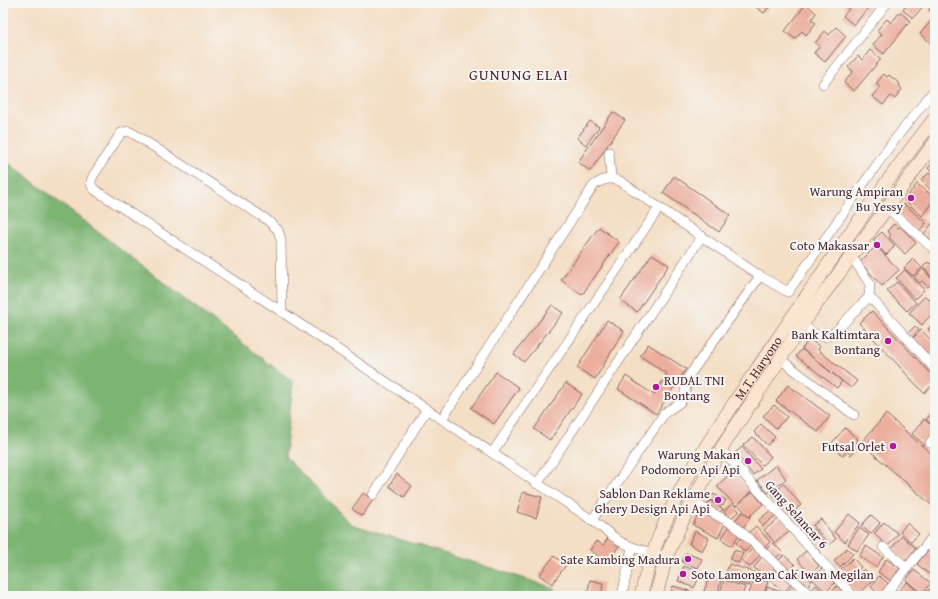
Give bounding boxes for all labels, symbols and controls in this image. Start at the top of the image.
district label: GUNUNG ELAI [469,64,569,85]
place label: Warung Ampiran Bu Yessy [809,182,904,216]
marker: Warung Ampiran Bu Yessy [906,193,916,203]
place label: Coto Makassar [790,236,870,255]
marker: Coto Makassar [872,240,882,250]
place label: Bank Kaltimtara Bontang [791,325,881,359]
street label: M.T. Haryono [730,332,787,404]
marker: Bank Kaltimtara Bontang [883,336,893,346]
place label: RUDAL TNI Bontang [664,371,724,405]
marker: RUDAL TNI Bontang [651,382,661,392]
place label: Futsal Orlet [822,437,885,456]
marker: Futsal Orlet [888,441,898,451]
place label: Warung Makan Podomoro Api Api [641,445,741,479]
marker: Warung Makan Podomoro Api Api [743,456,753,466]
street label: Gang Selancar 6 [761,476,833,553]
place label: Sablon Dan Reklame Ghery Design Api Api [595,484,710,518]
marker: Sablon Dan Reklame Ghery Design Api Api [713,495,723,505]
place label: Sate Kambing Madura [560,550,681,569]
marker: Sate Kambing Madura [683,554,693,564]
place label: Soto Lamongan Cak Iwan Megilan [691,565,875,584]
marker: Soto Lamongan Cak Iwan Megilan [678,569,688,579]

